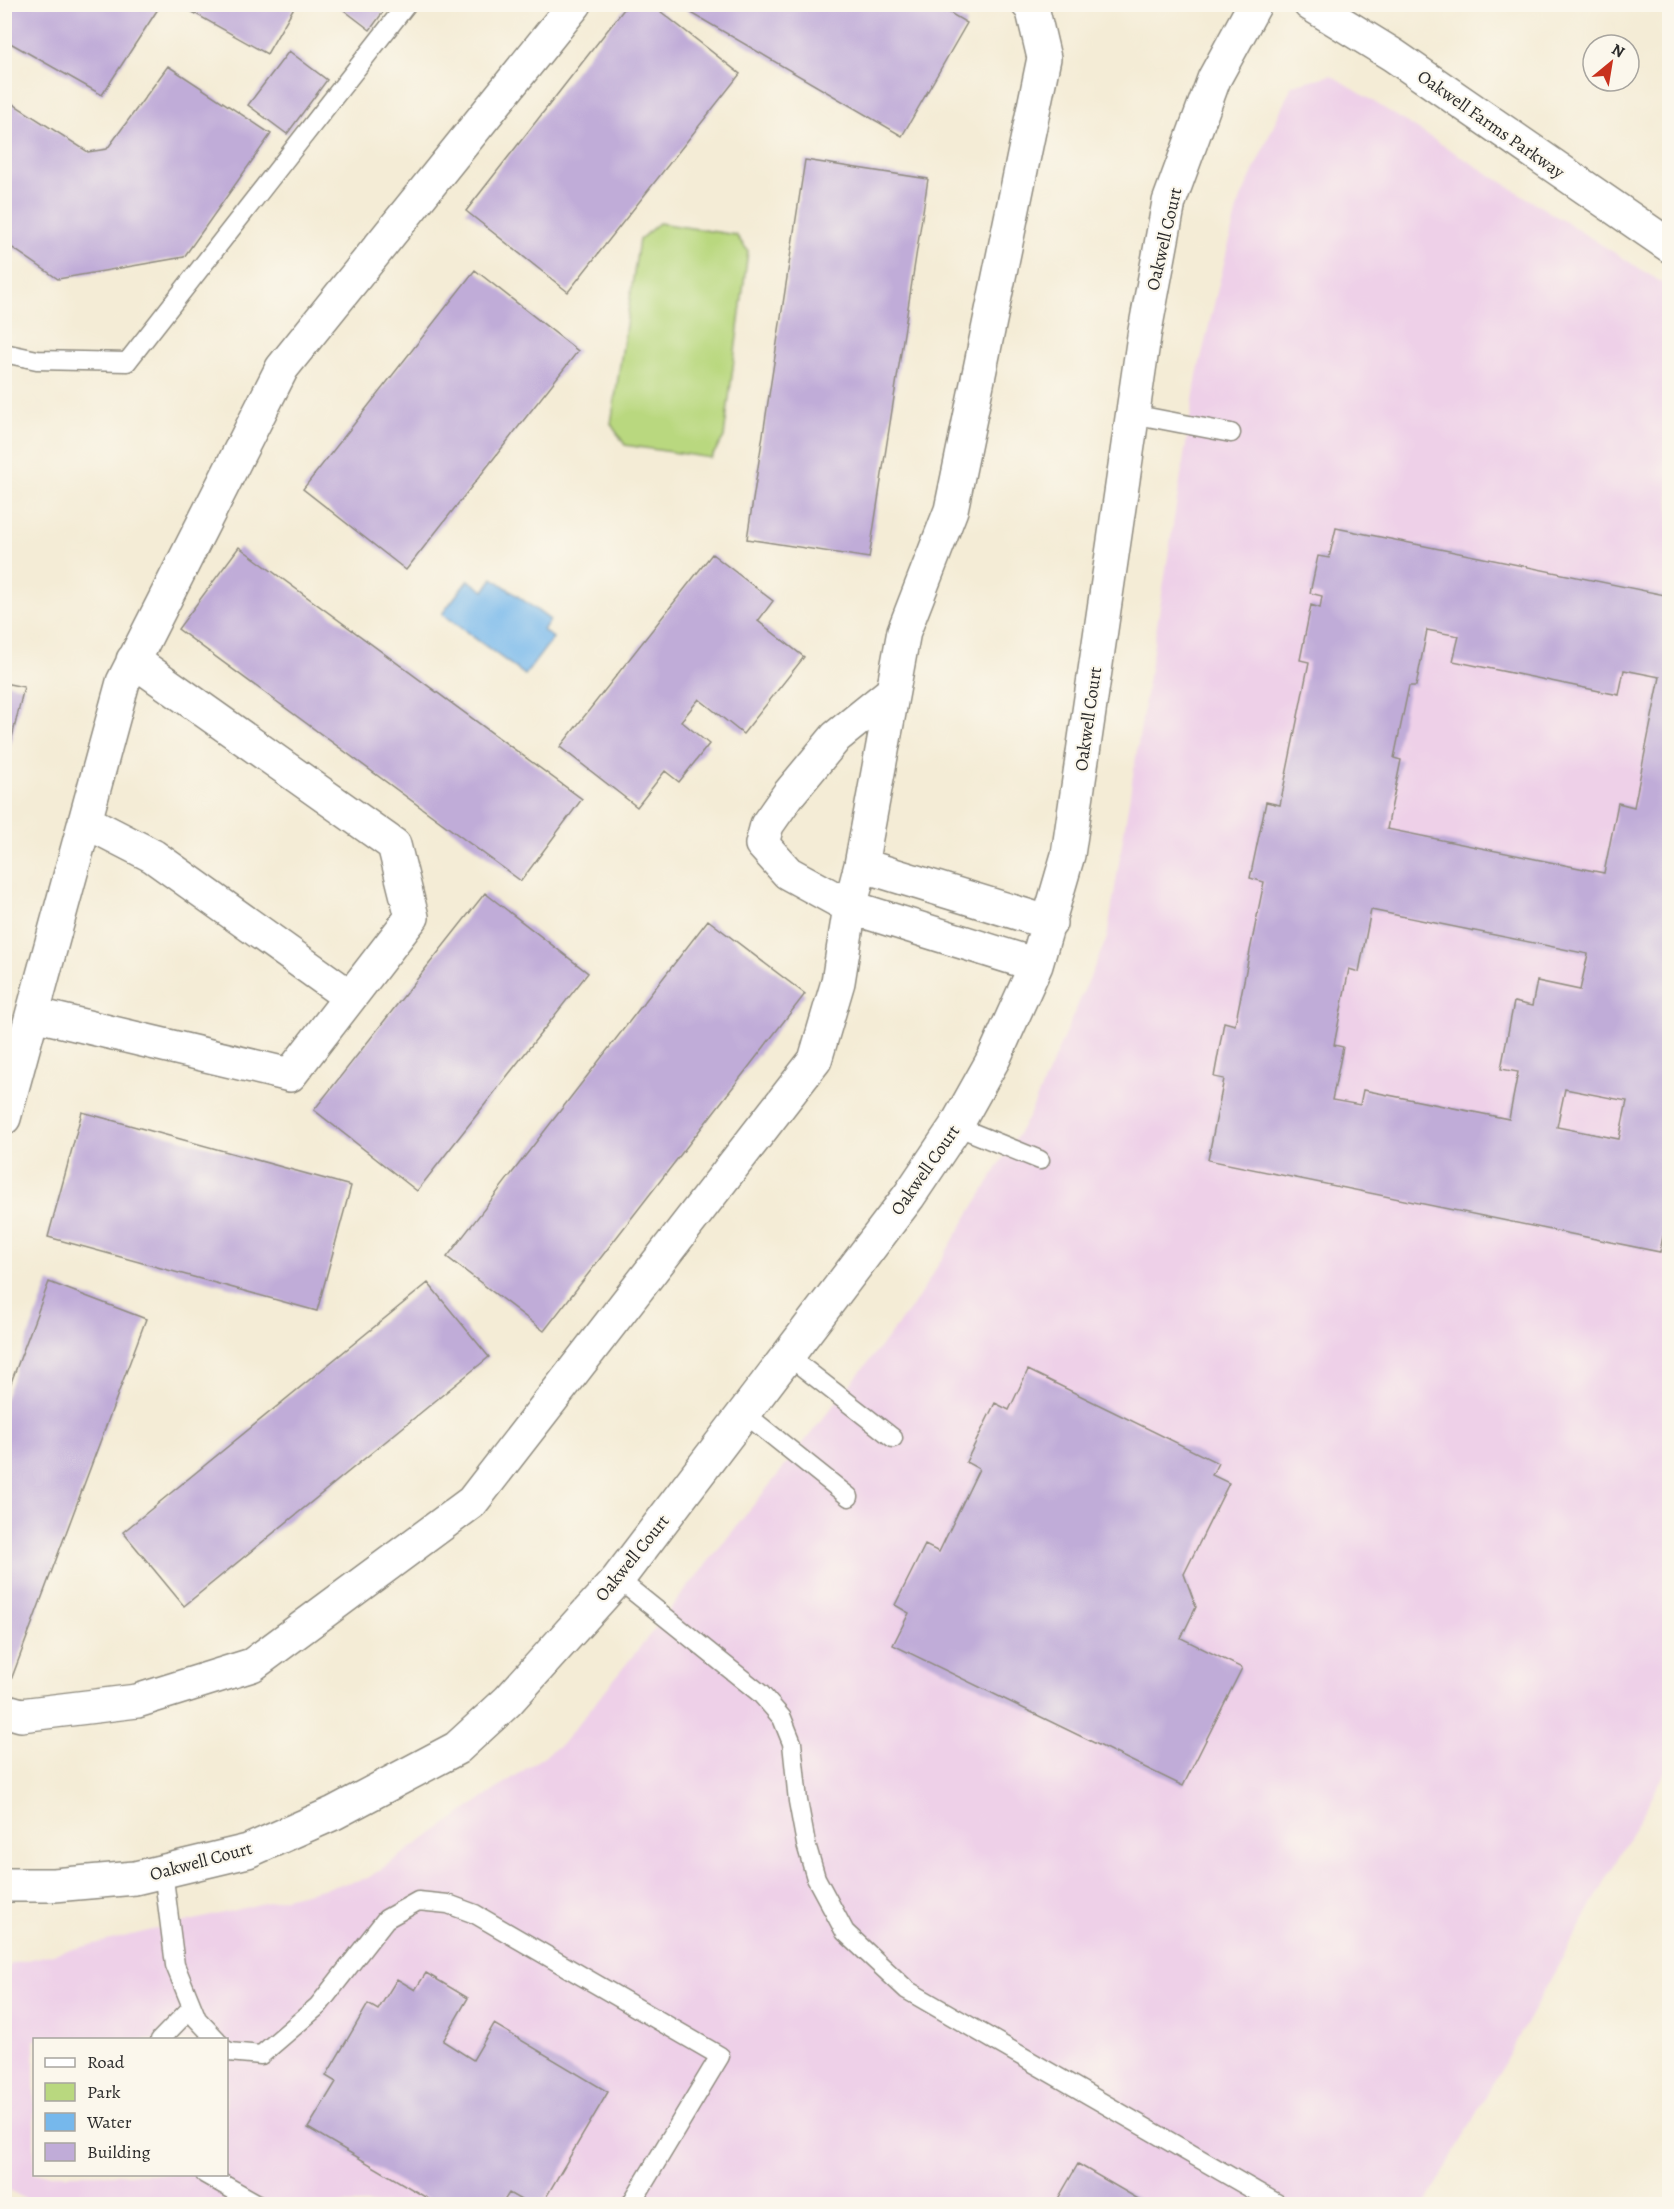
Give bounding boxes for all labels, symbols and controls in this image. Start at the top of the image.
north arrow [1581,33,1641,93]
text: N [1607,38,1629,63]
street label: Oakwell Farms Parkway [1413,64,1570,184]
street label: Oakwell Court [1140,185,1188,293]
street label: Oakwell Court [1069,665,1107,773]
street label: Oakwell Court [885,1120,965,1220]
street label: Oakwell Court [590,1510,674,1606]
street label: Oakwell Court [147,1836,255,1886]
legend [33,2038,228,2176]
text: Road [87,2050,125,2074]
text: Park [87,2080,121,2104]
text: Water [86,2110,132,2134]
text: Building [87,2140,151,2164]

